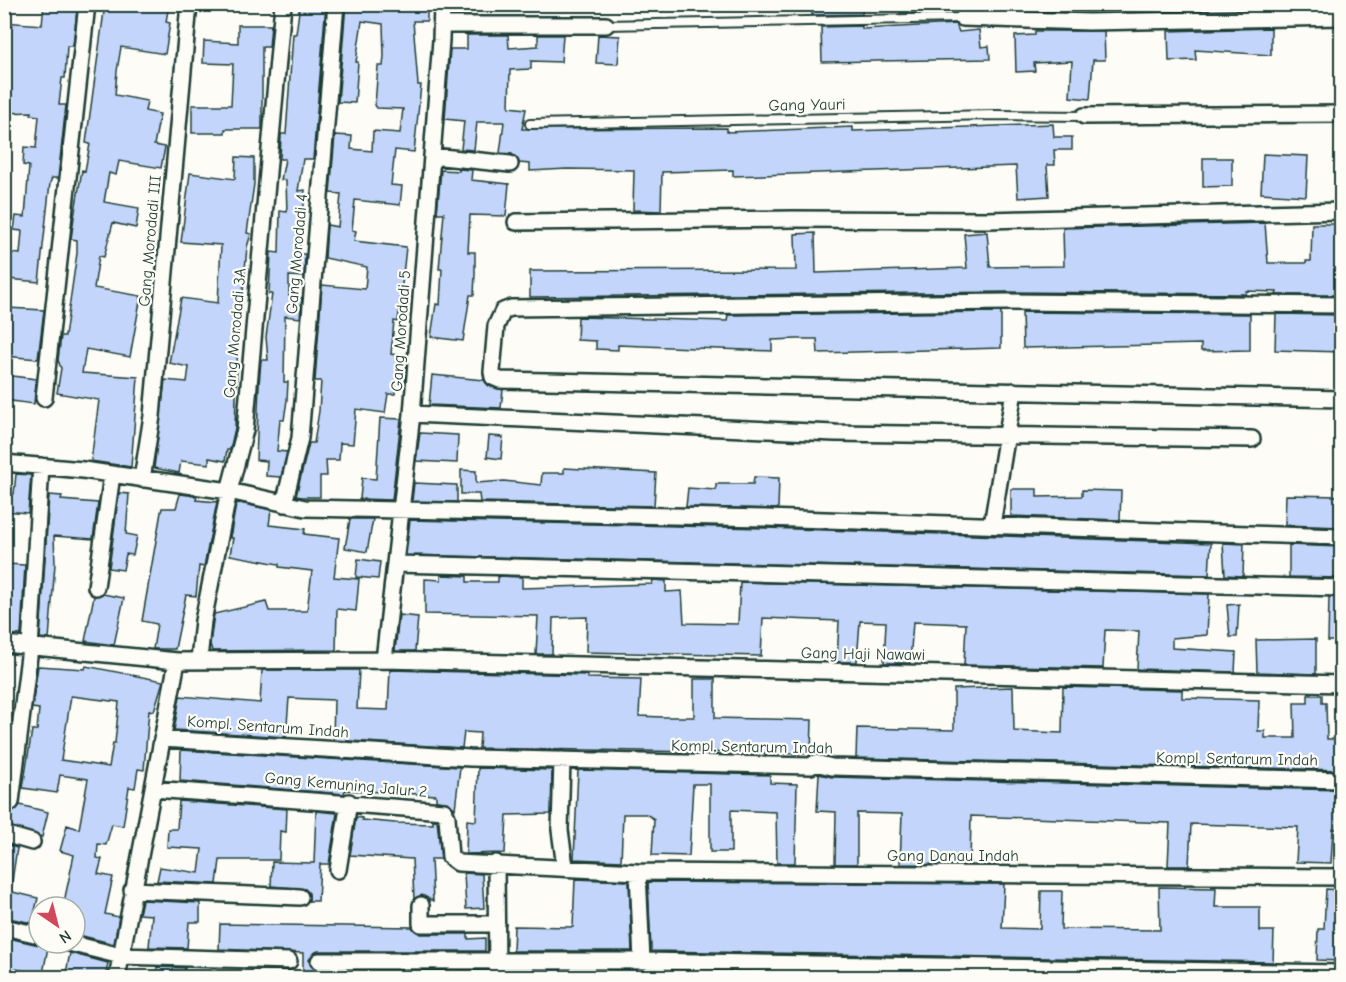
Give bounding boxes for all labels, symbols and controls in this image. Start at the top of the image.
street label: Gang Yauri [768,95,846,115]
street label: Gang Morodadi III [135,175,165,307]
street label: Gang Morodadi 4 [283,193,311,315]
street label: Gang Morodadi 3A [220,267,250,399]
street label: Gang Morodadi 5 [388,270,414,392]
street label: Gang Haji Nawawi [801,644,925,664]
street label: Kompl. Sentarum Indah [187,712,349,742]
street label: Kompl. Sentarum Indah [671,737,833,757]
street label: Kompl. Sentarum Indah [1156,749,1318,769]
street label: Gang Kemuning Jalur 2 [264,769,428,801]
street label: Gang Danau Indah [887,847,1019,865]
north arrow [27,895,87,955]
text: N [56,926,74,947]

